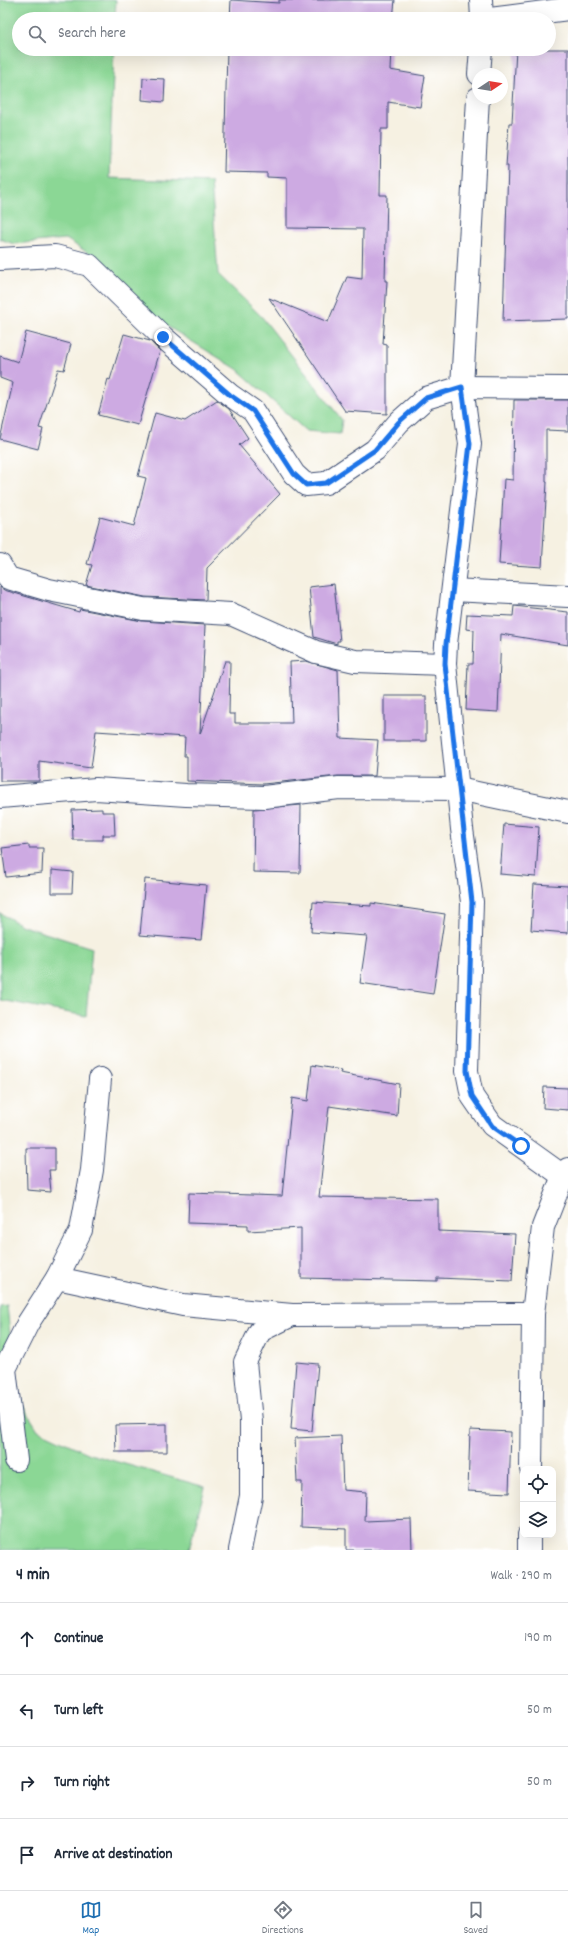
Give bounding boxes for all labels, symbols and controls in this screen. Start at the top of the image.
search box [12,12,556,56]
icon: search [26,23,48,45]
text: Search here [58,23,126,45]
north arrow [472,68,508,104]
route end [154,328,172,346]
route start [512,1137,530,1155]
map controls [520,1466,556,1538]
button: locate [520,1466,556,1502]
button: layers [520,1502,556,1538]
text: 4 min [16,1564,50,1588]
text: Walk · 290 m [490,1567,552,1586]
icon: ahead [16,1628,38,1650]
text: Continue [54,1628,103,1650]
text: 190 m [524,1629,552,1648]
icon: left [16,1700,38,1722]
text: Turn left [54,1700,103,1722]
text: 50 m [527,1701,552,1720]
icon: right [16,1772,38,1794]
text: Turn right [54,1772,110,1794]
text: 50 m [527,1773,552,1792]
icon: arrive [16,1844,38,1866]
text: Arrive at destination [54,1844,172,1866]
tab: Map [80,1899,102,1939]
tab: Directions [262,1899,304,1939]
tab: Saved [463,1899,488,1939]

